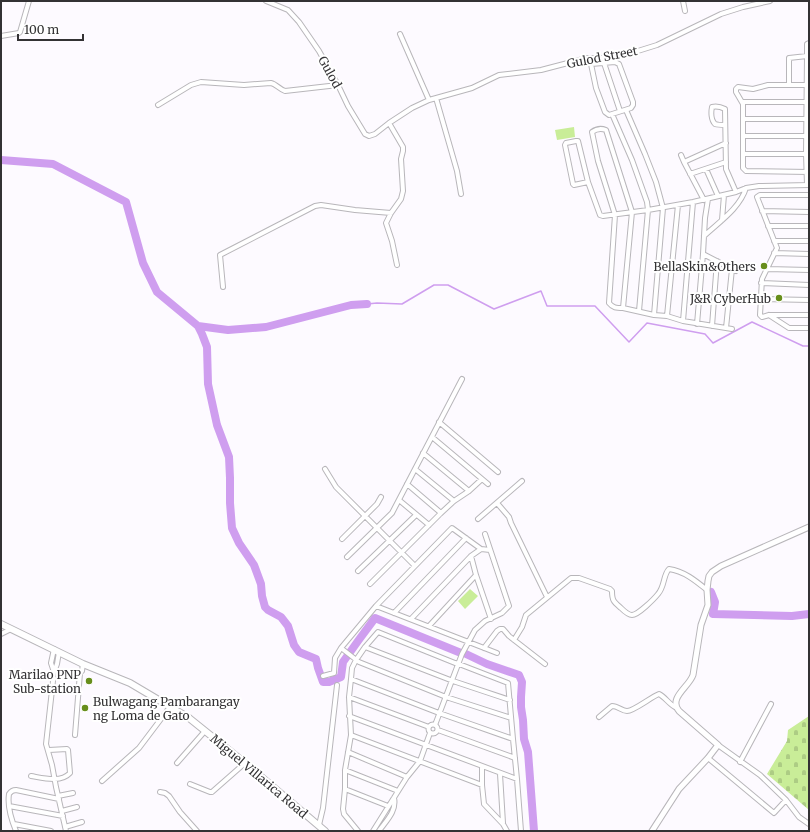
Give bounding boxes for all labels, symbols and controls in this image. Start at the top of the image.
scale bar [18,16,83,42]
text: 100 m [24,22,59,37]
street label: Gulod Street [565,43,639,71]
street label: Gulod [315,53,345,91]
place label: BellaSkin&Others [653,259,756,274]
marker: BellaSkin&Others [759,261,769,271]
place label: J&R CyberHub [689,291,771,306]
marker: J&R CyberHub [774,293,784,303]
place label: Marilao PNP Sub-station [9,667,81,696]
marker: Marilao PNP Sub-station [84,676,94,686]
place label: Bulwagang Pambarangay ng Loma de Gato [93,694,240,723]
marker: Bulwagang Pambarangay ng Loma de Gato [80,703,90,713]
street label: Miguel Villarica Road [207,731,311,821]

